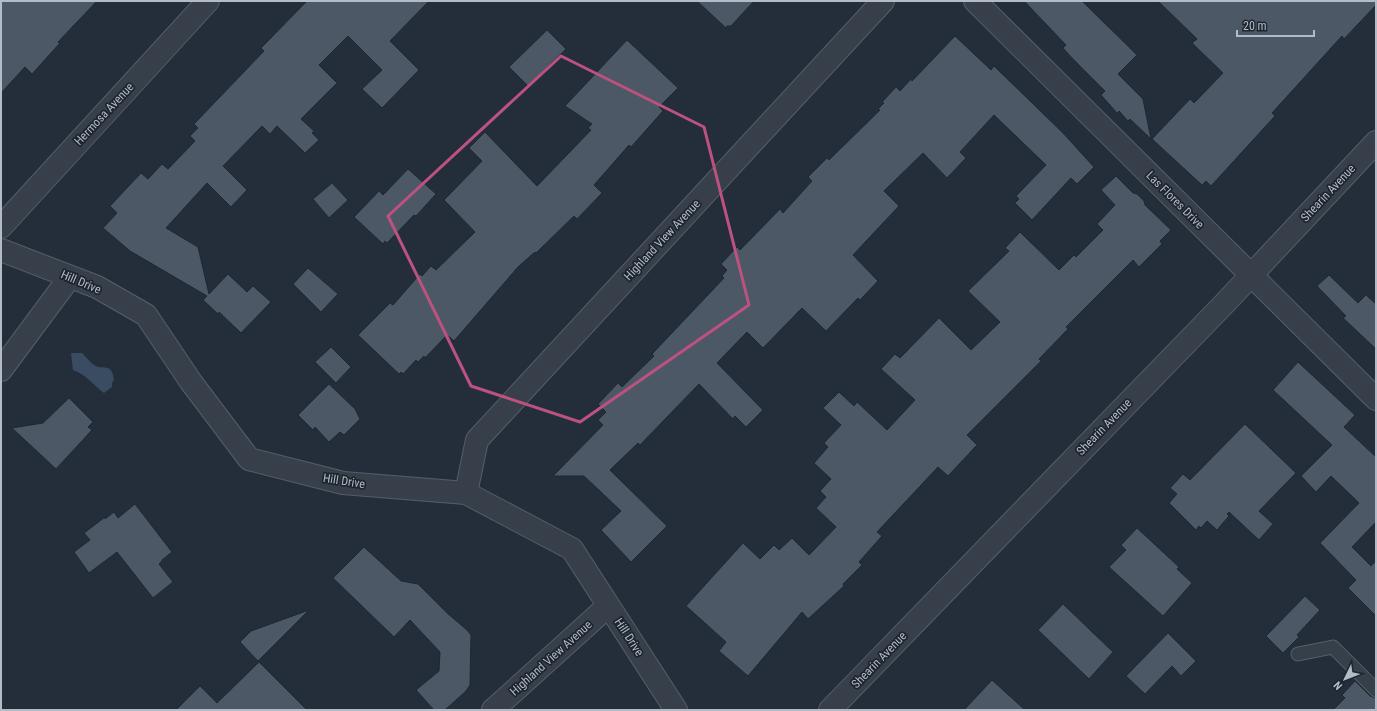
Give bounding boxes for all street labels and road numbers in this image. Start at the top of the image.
street label: Hermosa Avenue [71,80,137,148]
street label: Shearin Avenue [1298,161,1358,224]
street label: Las Flores Drive [1143,168,1207,232]
street label: Highland View Avenue [621,197,703,283]
street label: Hill Drive [59,267,104,297]
street label: Shearin Avenue [1074,396,1135,458]
street label: Hill Drive [322,471,366,491]
street label: Hill Drive [612,615,647,659]
street label: Highland View Avenue [507,617,595,698]
street label: Shearin Avenue [849,629,910,691]

